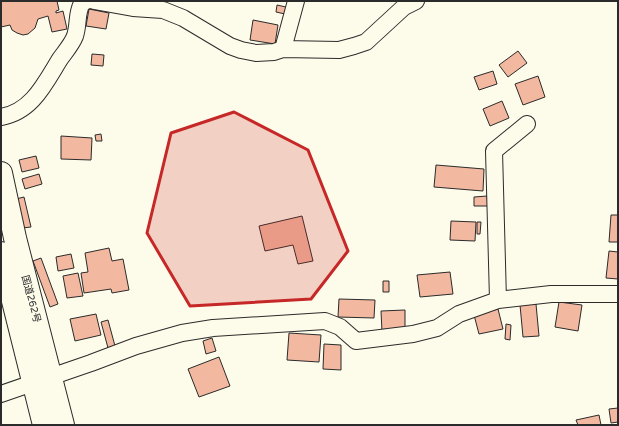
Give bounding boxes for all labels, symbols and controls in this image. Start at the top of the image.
street label: 国道262号 [19,274,43,324]

